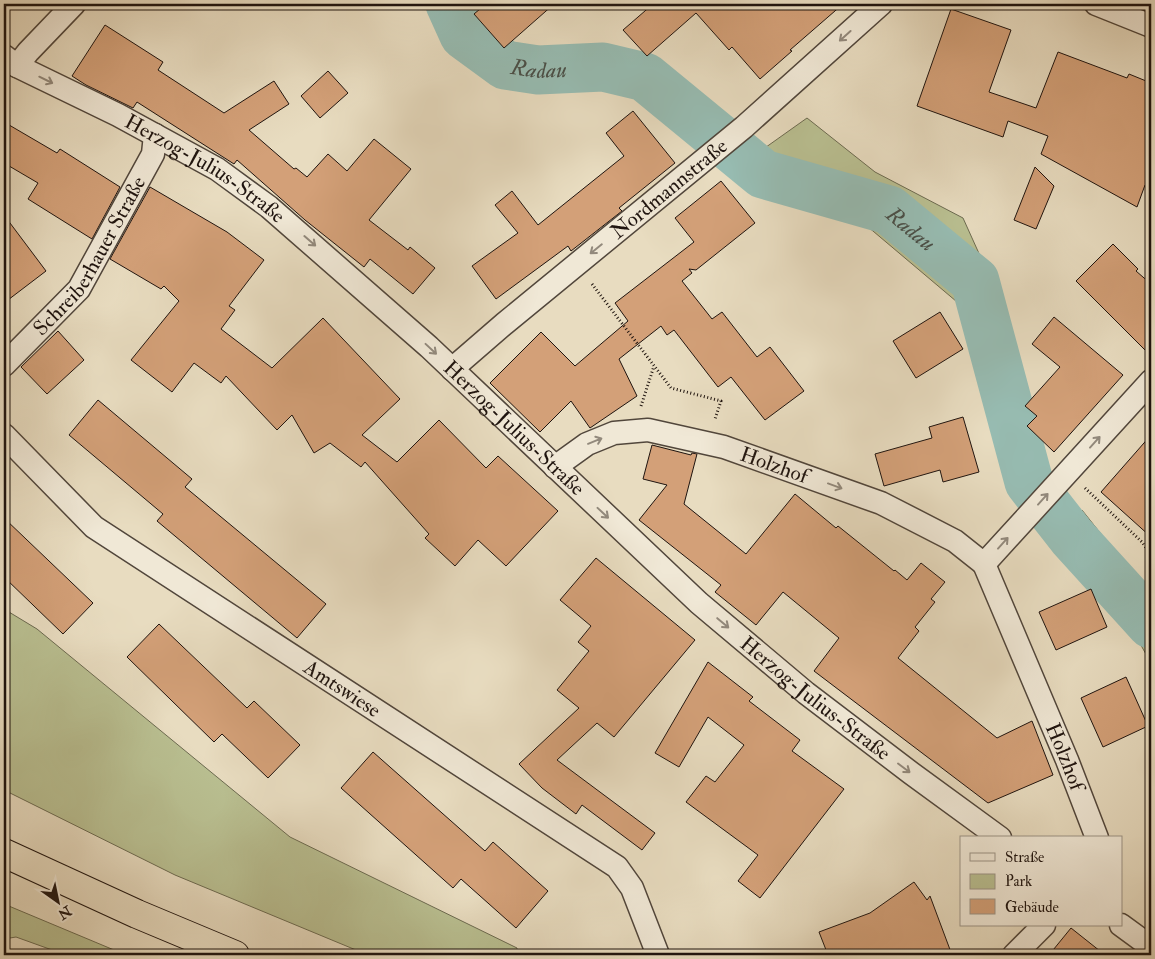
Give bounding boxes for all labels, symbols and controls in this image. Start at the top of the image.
one-way arrow [838,31,851,42]
water label: Radau [508,53,567,85]
one-way arrow [38,76,53,85]
street label: Herzog-Julius-Straße [120,108,291,229]
street label: Nordmannstraße [605,133,733,245]
street label: Schreiberhauer Straße [27,172,152,342]
water label: Radau [879,200,941,258]
one-way arrow [303,236,316,247]
one-way arrow [590,244,603,255]
one-way arrow [425,343,438,355]
street label: Herzog-Julius-Straße [438,355,591,502]
one-way arrow [587,435,602,445]
one-way arrow [1089,436,1101,449]
street label: Holzhof [736,441,815,491]
one-way arrow [827,482,843,492]
one-way arrow [1037,493,1049,506]
one-way arrow [597,507,609,519]
one-way arrow [997,537,1009,550]
one-way arrow [716,617,729,628]
street label: Herzog-Julius-Straße [734,630,896,767]
street label: Amtswiese [298,653,386,724]
street label: Holzhof [1039,719,1092,797]
one-way arrow [897,763,911,773]
legend [960,836,1122,926]
text: Straße [1005,848,1044,867]
text: Park [1005,872,1032,891]
north arrow [32,876,82,926]
text: Gebäude [1005,898,1059,917]
text: N [55,901,76,923]

